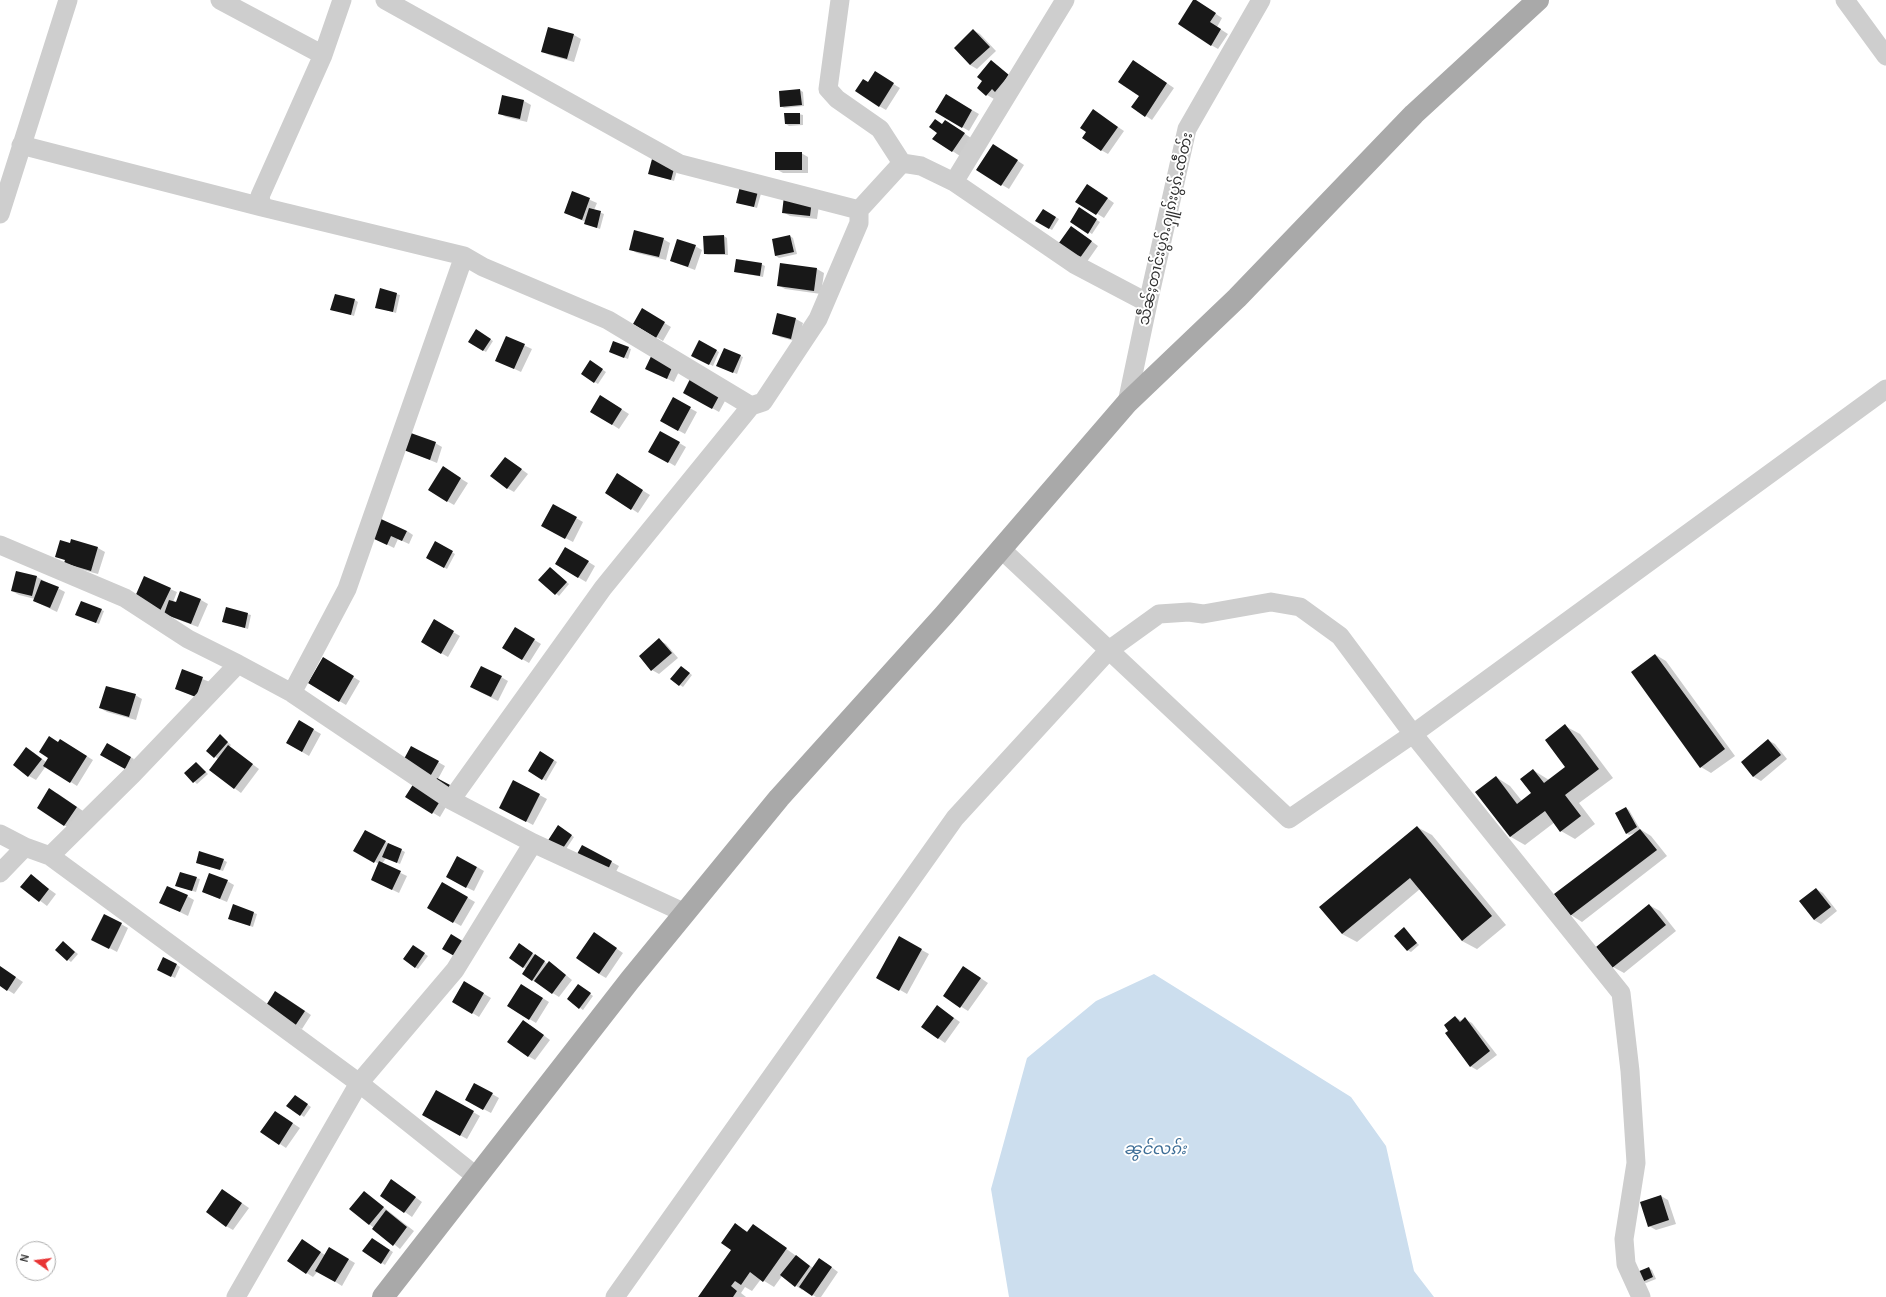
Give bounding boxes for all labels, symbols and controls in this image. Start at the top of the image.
street label: သဵၼ်ႈတၢင်းပွၵ်ႉႁူၵ်းပွၵ်ႉၸဵတ်း [1135,131,1197,327]
water label: ၼွင်လၵ်း [1124,1139,1186,1159]
north arrow [16,1241,56,1281]
text: N [18,1253,32,1264]

